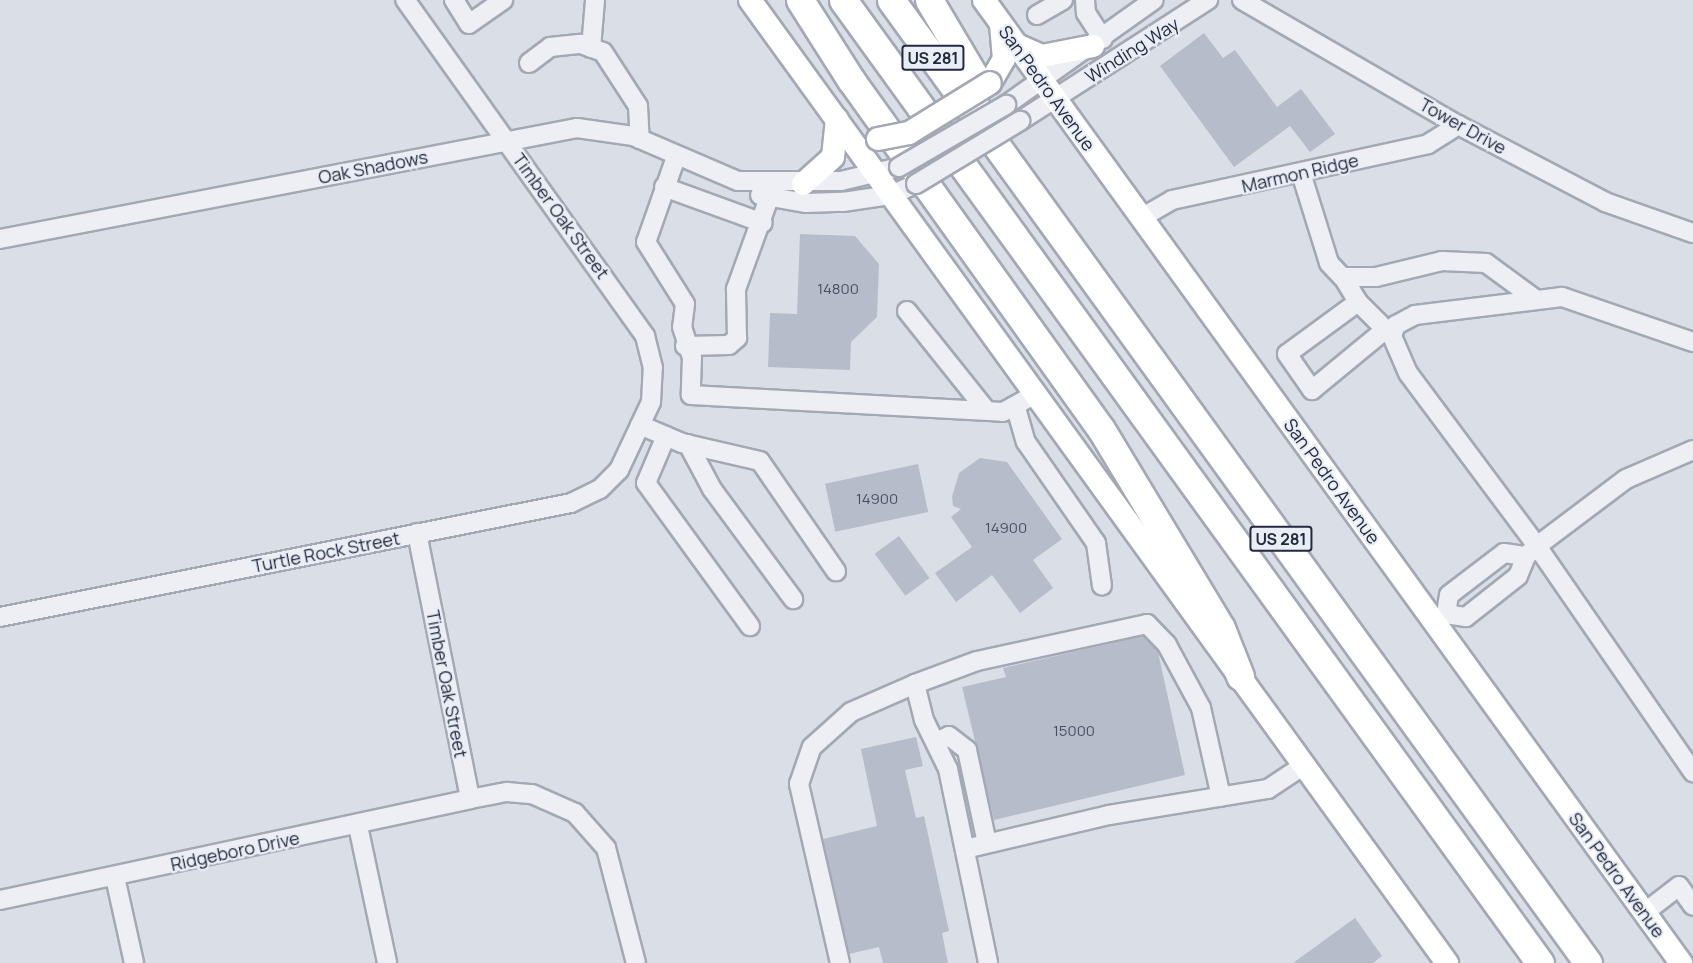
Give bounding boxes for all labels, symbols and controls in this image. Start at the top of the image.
street label: Winding Way [1081,13,1183,87]
street label: San Pedro Avenue [994,21,1100,155]
road number: US 281 [900,45,966,71]
street label: Tower Drive [1416,93,1510,159]
street label: Oak Shadows [316,146,430,188]
street label: Timber Oak Street [508,149,614,283]
street label: Marmon Ridge [1240,149,1360,197]
house number: 14800 [817,280,859,298]
street label: San Pedro Avenue [1279,414,1385,548]
house number: 14900 [856,490,898,508]
house number: 14900 [985,519,1027,537]
road number: US 281 [1248,526,1314,552]
street label: Turtle Rock Street [250,527,402,577]
street label: Timber Oak Street [422,608,472,760]
house number: 15000 [1053,722,1095,740]
street label: San Pedro Avenue [1564,808,1670,942]
street label: Ridgeboro Drive [169,827,301,875]

